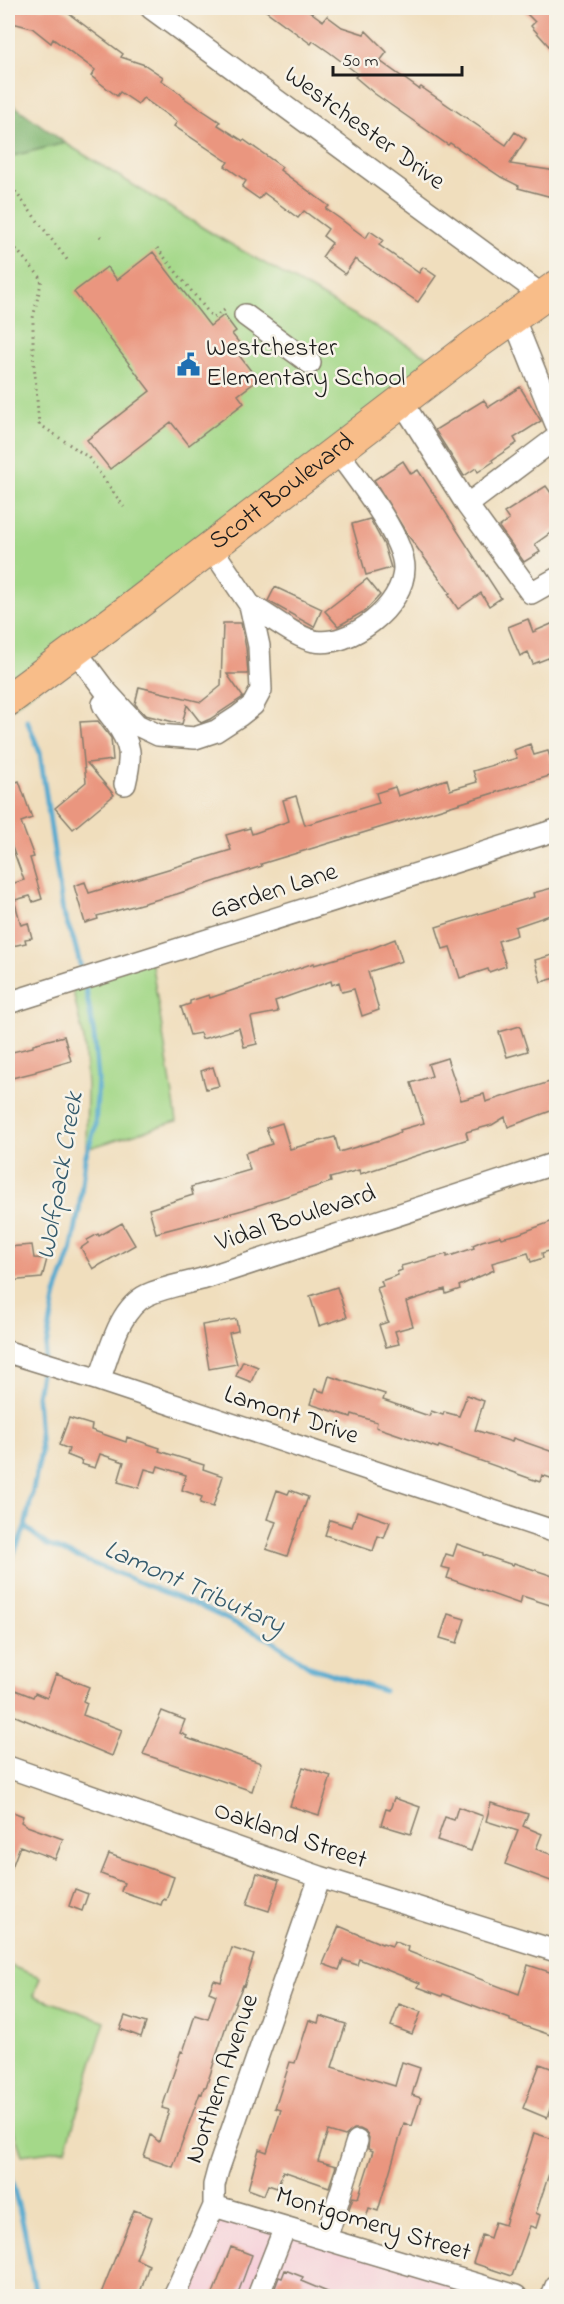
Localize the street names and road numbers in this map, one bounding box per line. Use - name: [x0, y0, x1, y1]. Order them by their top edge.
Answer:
- street label: Westchester Drive: [275, 57, 453, 201]
- street label: Scott Boulevard: [202, 424, 363, 561]
- street label: Garden Lane: [205, 853, 343, 930]
- street label: Vidal Boulevard: [210, 1175, 381, 1263]
- street label: Lamont Drive: [219, 1376, 364, 1456]
- street label: Oakland Street: [208, 1792, 372, 1880]
- street label: Northern Avenue: [176, 1989, 270, 2169]
- street label: Montgomery Street: [271, 2177, 476, 2273]

